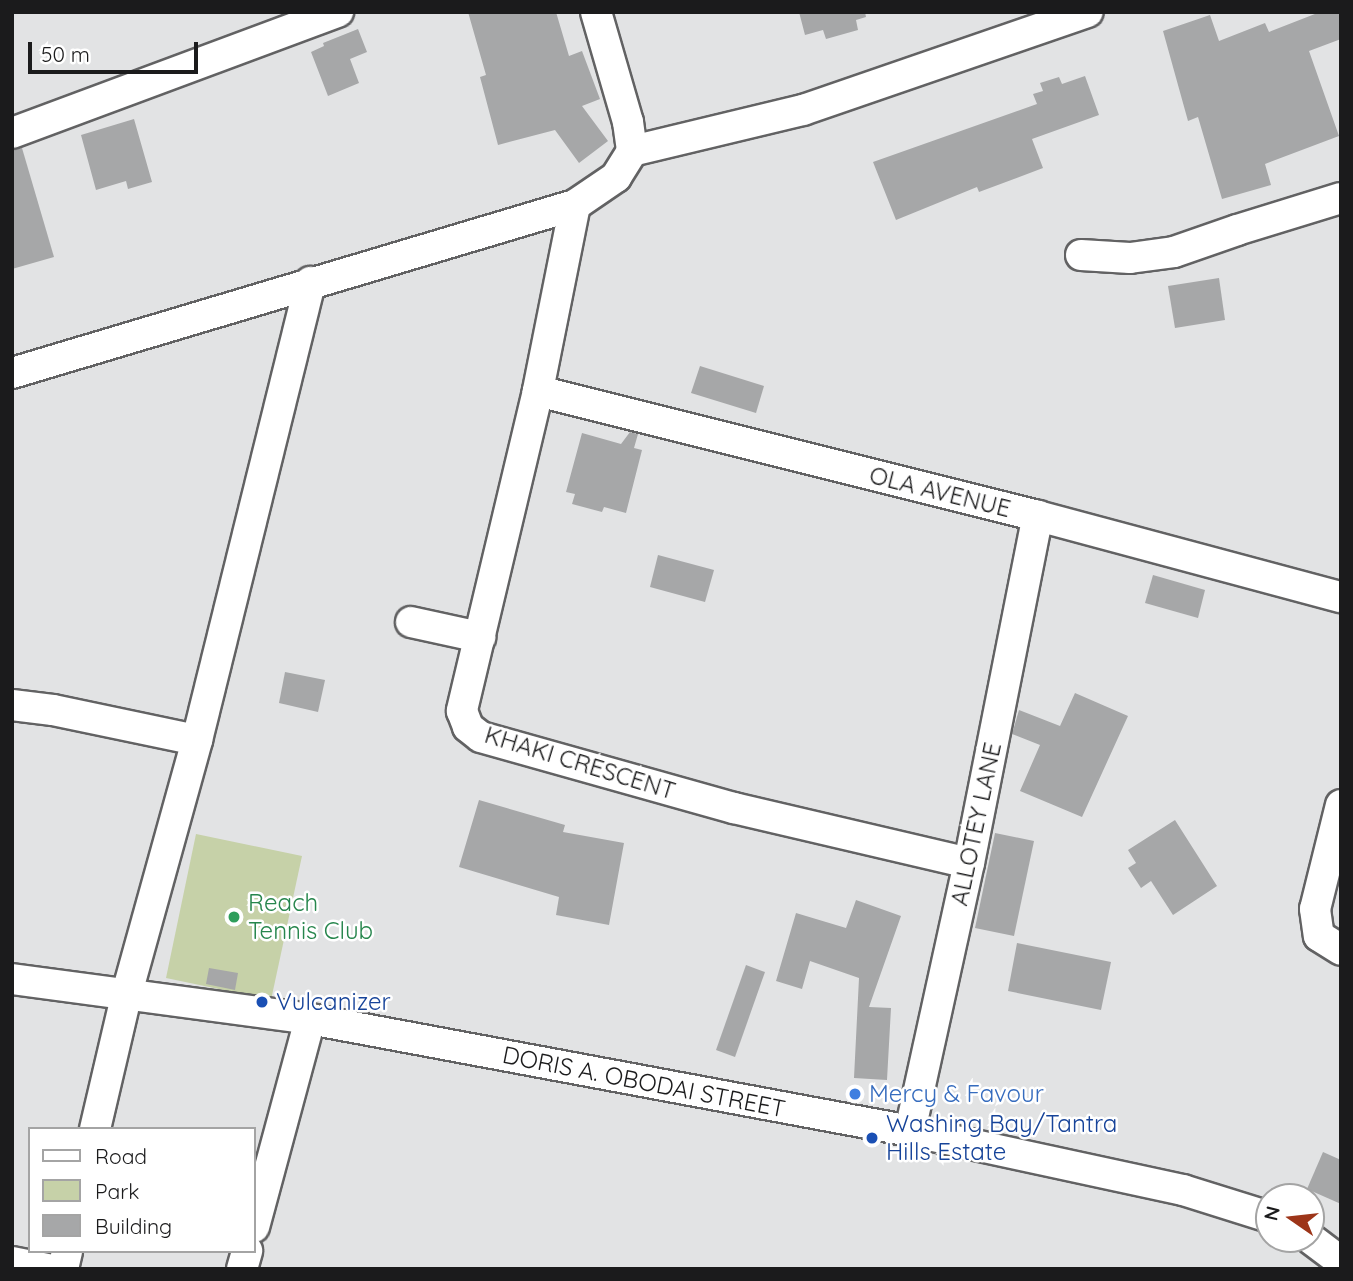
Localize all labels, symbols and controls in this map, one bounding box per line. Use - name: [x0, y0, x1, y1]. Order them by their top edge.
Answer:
- scale bar: [32, 28, 201, 72]
- text: 50 m: [41, 41, 90, 67]
- street label: OLA AVENUE: [866, 461, 1014, 523]
- street label: KHAKI CRESCENT: [481, 720, 679, 806]
- street label: ALLOTEY LANE: [945, 740, 1007, 908]
- place label: Reach Tennis Club: [248, 889, 373, 945]
- marker: Reach Tennis Club: [226, 909, 242, 925]
- place label: Vulcanizer: [276, 988, 391, 1016]
- marker: Vulcanizer: [254, 994, 270, 1010]
- street label: DORIS A. OBODAI STREET: [500, 1040, 788, 1124]
- place label: Mercy & Favour: [869, 1080, 1044, 1108]
- marker: Mercy & Favour: [847, 1086, 863, 1102]
- place label: Washing Bay/Tantra Hills Estate: [886, 1110, 1117, 1166]
- legend: [28, 1127, 256, 1253]
- marker: Washing Bay/Tantra Hills Estate: [864, 1130, 880, 1146]
- text: Road: [95, 1143, 147, 1169]
- text: Park: [95, 1178, 139, 1204]
- north arrow: [1255, 1183, 1325, 1253]
- text: N: [1258, 1204, 1285, 1223]
- text: Building: [95, 1213, 172, 1239]

